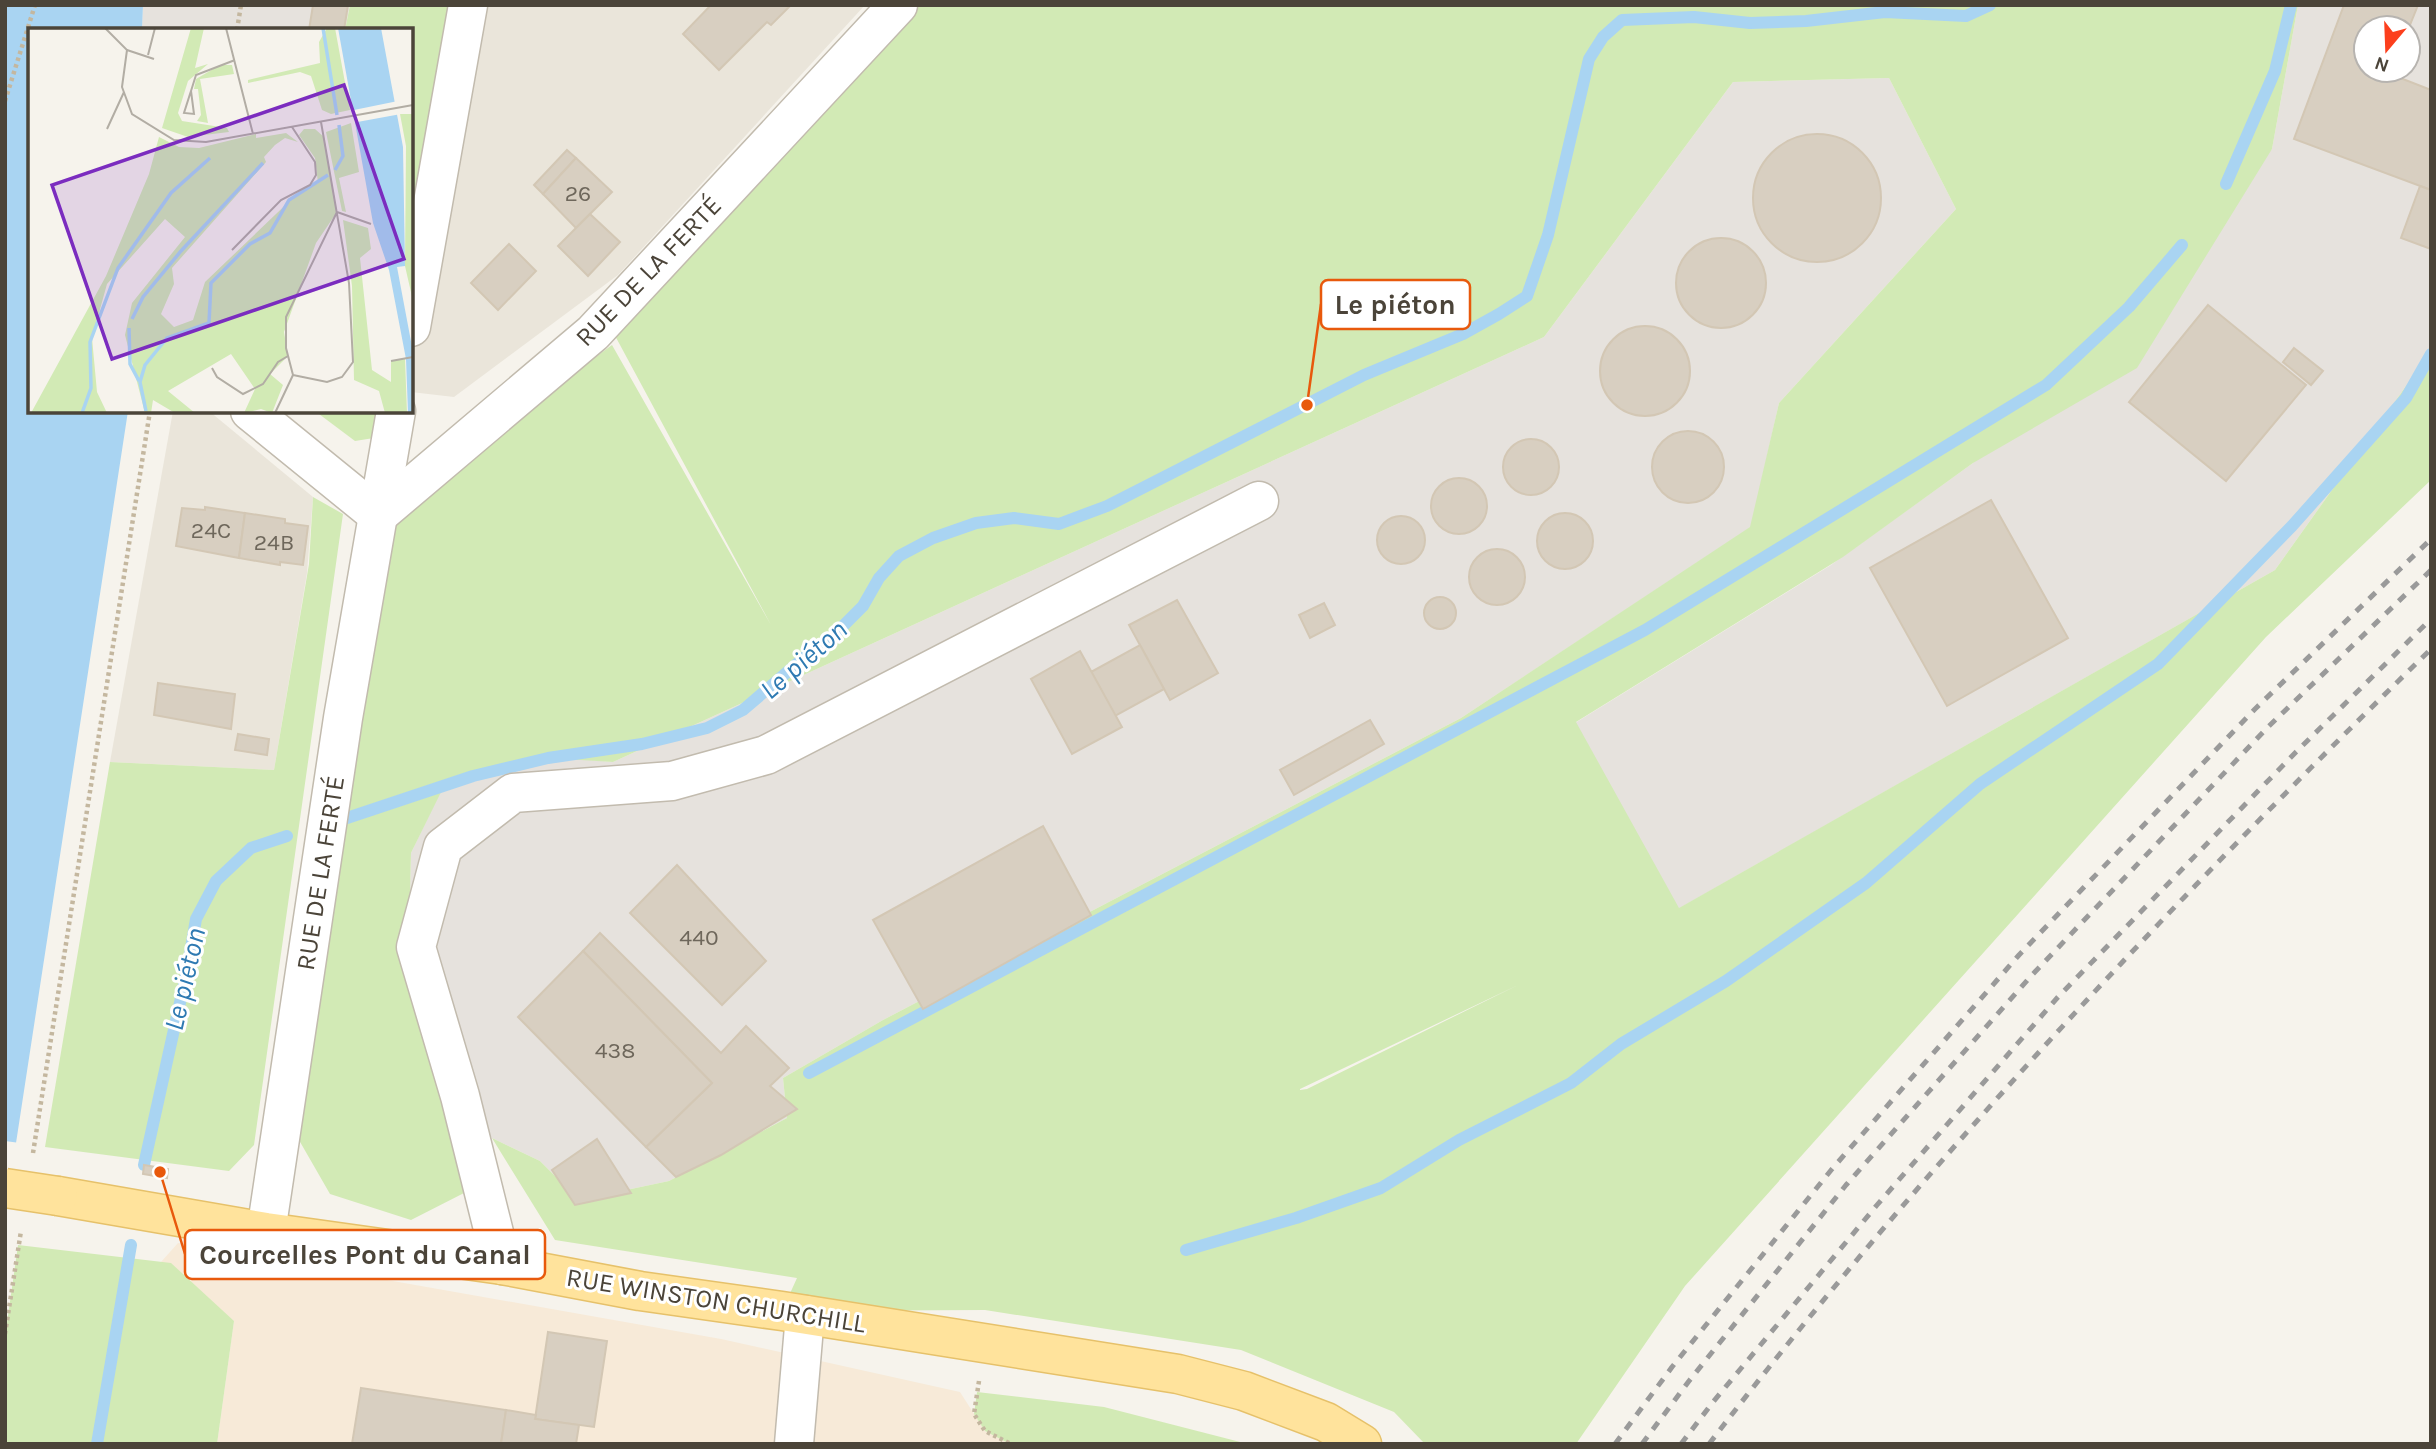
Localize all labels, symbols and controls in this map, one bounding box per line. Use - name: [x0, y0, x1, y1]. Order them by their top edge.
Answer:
- north arrow: [2352, 14, 2422, 84]
- inset map: [28, 28, 413, 413]
- text: N: [2372, 52, 2392, 77]
- house number: 26: [565, 180, 591, 207]
- street label: RUE DE LA FERTÉ: [568, 189, 728, 353]
- callout: Le piéton: [1321, 280, 1470, 329]
- text: Le piéton: [1334, 288, 1456, 321]
- house number: 24C: [191, 517, 231, 544]
- house number: 24B: [254, 529, 294, 556]
- water label: Le piéton: [753, 613, 854, 706]
- street label: RUE DE LA FERTÉ: [289, 773, 351, 973]
- water label: Le piéton: [157, 924, 212, 1034]
- house number: 440: [679, 924, 719, 951]
- house number: 438: [595, 1037, 635, 1064]
- callout: Courcelles Pont du Canal: [185, 1230, 545, 1279]
- text: Courcelles Pont du Canal: [199, 1238, 531, 1271]
- street label: RUE WINSTON CHURCHILL: [564, 1262, 868, 1339]

